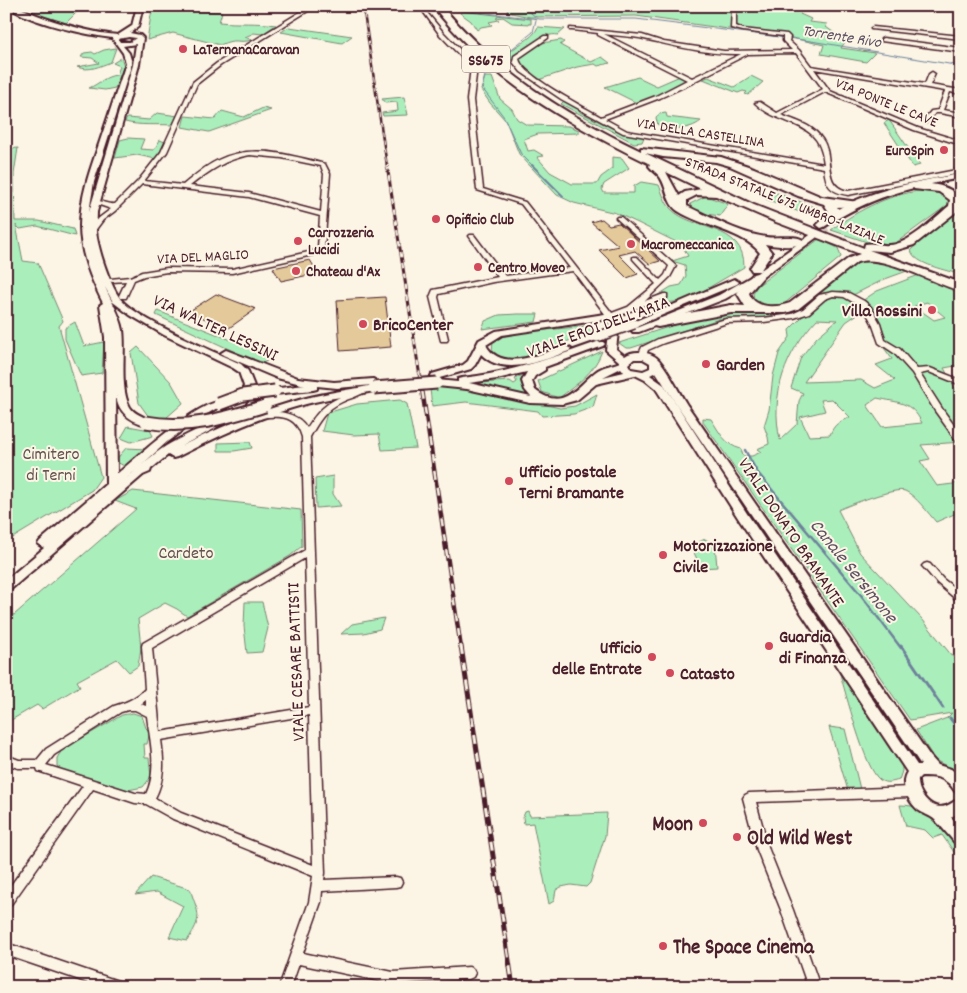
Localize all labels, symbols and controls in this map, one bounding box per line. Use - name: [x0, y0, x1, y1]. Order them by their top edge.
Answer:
- water label: Torrente Rivo: [801, 20, 884, 55]
- place label: LaTernanaCaravan: [193, 40, 300, 62]
- marker: LaTernanaCaravan: [177, 43, 189, 55]
- road number: SS675: [462, 46, 510, 72]
- street label: VIA PONTE LE CAVE: [832, 73, 941, 134]
- street label: VIA DELLA CASTELLINA: [635, 113, 766, 155]
- place label: EuroSpin: [885, 141, 934, 163]
- marker: EuroSpin: [938, 144, 950, 156]
- street label: STRADA STATALE 675 UMBRO-LAZIALE: [681, 152, 887, 252]
- place label: Opificio Club: [446, 210, 515, 232]
- marker: Opificio Club: [430, 213, 442, 225]
- place label: Carrozzeria Lucidi: [308, 223, 375, 262]
- marker: Carrozzeria Lucidi: [292, 235, 304, 247]
- place label: Macromeccanica: [641, 235, 735, 257]
- marker: Macromeccanica: [625, 238, 637, 250]
- street label: VIA DEL MAGLIO: [157, 245, 249, 271]
- place label: Centro Moveo: [488, 258, 565, 280]
- marker: Centro Moveo: [472, 261, 484, 273]
- place label: Chateau d'Ax: [306, 262, 381, 284]
- marker: Chateau d'Ax: [290, 265, 302, 277]
- street label: VIA WALTER LESSINI: [148, 289, 282, 369]
- street label: VIALE EROI DELL'ARIA: [524, 291, 674, 366]
- place label: Villa Rossini: [842, 300, 923, 325]
- marker: Villa Rossini: [926, 304, 938, 316]
- place label: BricoCenter: [373, 314, 453, 339]
- marker: BricoCenter: [357, 318, 369, 330]
- place label: Garden: [716, 354, 765, 379]
- marker: Garden: [700, 358, 712, 370]
- park label: Cimitero di Terni: [22, 443, 80, 489]
- street label: VIALE DONATO BRAMANTE: [730, 454, 849, 613]
- place label: Ufficio postale Terni Bramante: [519, 461, 624, 507]
- marker: Ufficio postale Terni Bramante: [503, 475, 515, 487]
- water label: Canale Sersimone: [802, 514, 904, 631]
- place label: Motorizzazione Civile: [673, 535, 773, 581]
- park label: Cardeto: [158, 542, 214, 567]
- marker: Motorizzazione Civile: [657, 549, 669, 561]
- street label: VIALE CESARE BATTISTI: [282, 582, 313, 742]
- place label: Guardia di Finanza: [779, 626, 847, 672]
- place label: Ufficio delle Entrate: [552, 637, 642, 683]
- marker: Guardia di Finanza: [763, 640, 775, 652]
- marker: Ufficio delle Entrate: [646, 651, 658, 663]
- place label: Catasto: [680, 663, 735, 688]
- marker: Catasto: [664, 667, 676, 679]
- place label: Moon: [652, 811, 693, 841]
- marker: Moon: [697, 817, 709, 829]
- place label: Old Wild West: [747, 825, 852, 855]
- marker: Old Wild West: [731, 831, 743, 843]
- place label: The Space Cinema: [673, 934, 815, 964]
- marker: The Space Cinema: [657, 940, 669, 952]

